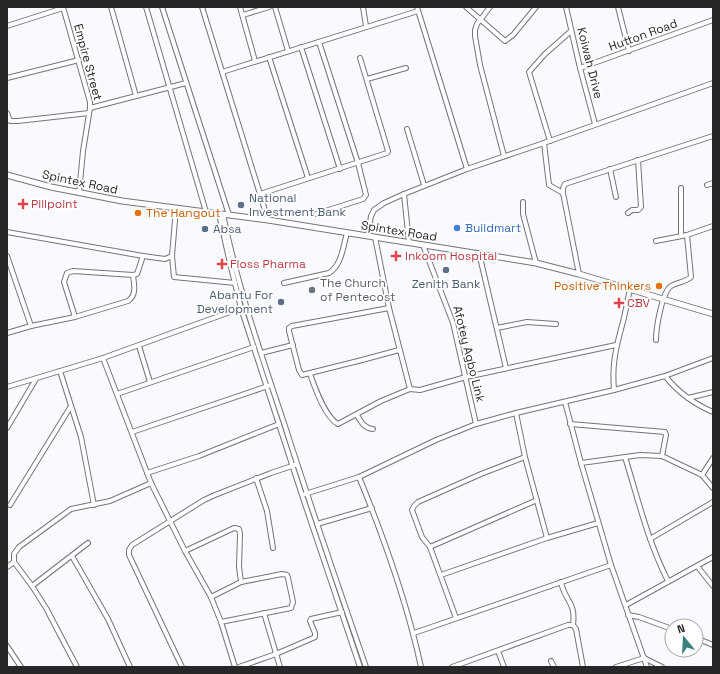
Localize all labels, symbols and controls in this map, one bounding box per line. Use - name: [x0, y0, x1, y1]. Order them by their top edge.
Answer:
- street label: Hutton Road: [606, 15, 680, 55]
- street label: Empire Street: [70, 22, 106, 102]
- street label: Koiwah Drive: [573, 26, 607, 100]
- street label: Spintex Road: [41, 166, 119, 198]
- place label: National Investment Bank: [249, 190, 347, 220]
- place label: Pillpoint: [31, 196, 78, 212]
- marker: Pillpoint: [18, 199, 28, 209]
- marker: National Investment Bank: [236, 200, 246, 210]
- place label: The Hangout: [146, 205, 221, 221]
- marker: The Hangout: [133, 208, 143, 218]
- street label: Spintex Road: [360, 217, 438, 245]
- place label: Buildmart: [465, 220, 521, 236]
- place label: Absa: [213, 221, 242, 237]
- marker: Buildmart: [452, 223, 462, 233]
- marker: Absa: [200, 224, 210, 234]
- place label: Inkoom Hospital: [405, 248, 497, 264]
- marker: Inkoom Hospital: [390, 250, 402, 262]
- place label: Floss Pharma: [230, 256, 306, 272]
- marker: Floss Pharma: [217, 259, 227, 269]
- marker: Zenith Bank: [441, 265, 451, 275]
- place label: The Church of Pentecost: [320, 275, 396, 305]
- place label: Zenith Bank: [412, 276, 481, 292]
- place label: Positive Thinkers: [554, 278, 651, 294]
- marker: Positive Thinkers: [654, 281, 664, 291]
- marker: The Church of Pentecost: [307, 285, 317, 295]
- place label: Abantu For Development: [197, 287, 273, 317]
- place label: CBV: [627, 295, 650, 311]
- marker: Abantu For Development: [276, 297, 286, 307]
- marker: CBV: [614, 298, 624, 308]
- street label: Afotey Agbo Link: [449, 304, 489, 404]
- north arrow: [664, 618, 704, 658]
- text: N: [675, 621, 687, 636]

